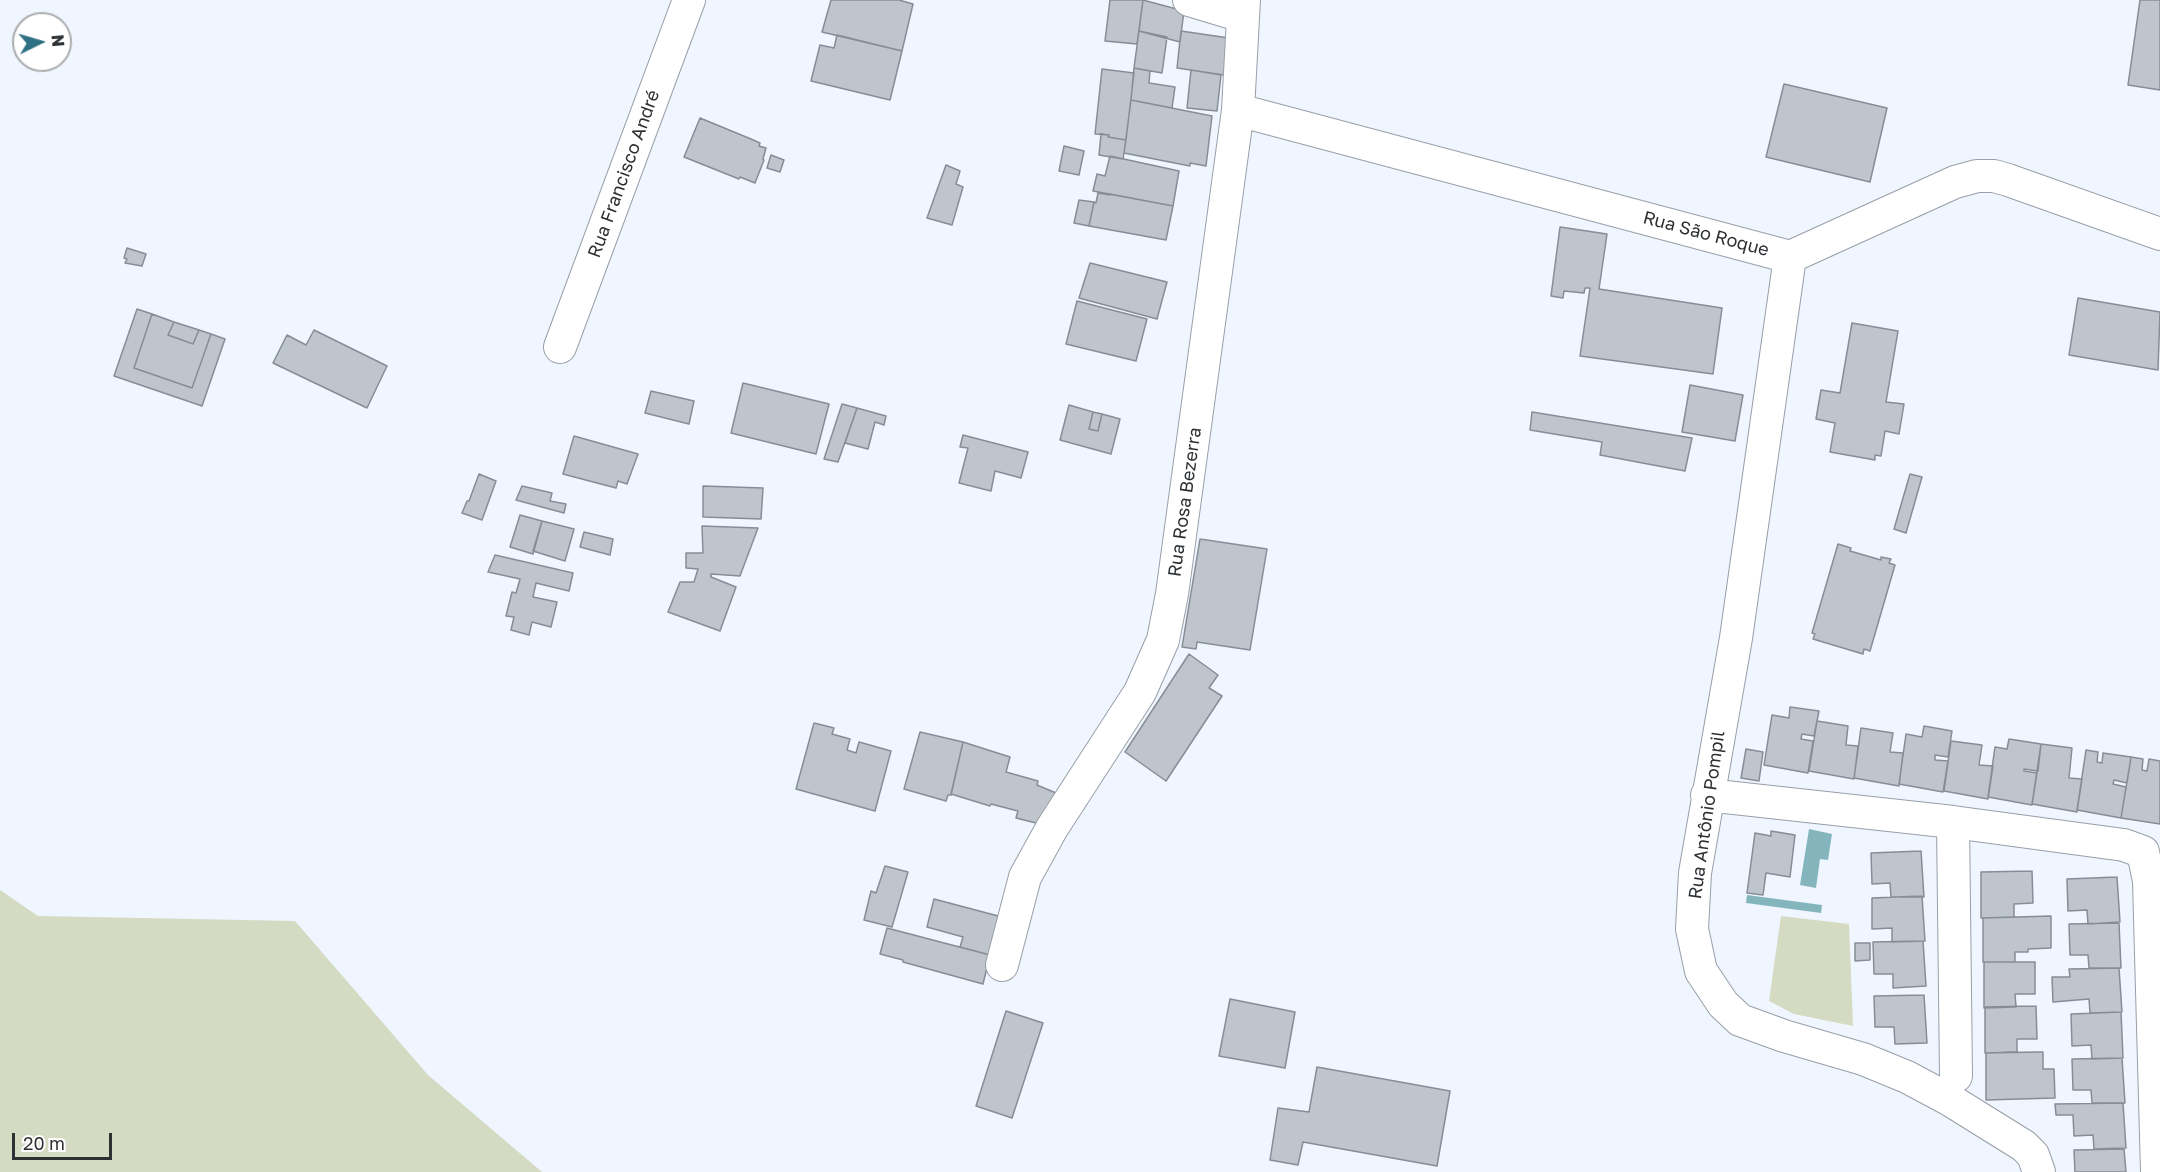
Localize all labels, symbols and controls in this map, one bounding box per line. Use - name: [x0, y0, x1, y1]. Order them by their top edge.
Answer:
- north arrow: [12, 12, 72, 72]
- text: N: [47, 34, 68, 48]
- street label: Rua Francisco André: [584, 87, 664, 261]
- street label: Rua São Roque: [1641, 207, 1771, 261]
- street label: Rua Rosa Bezerra: [1164, 426, 1206, 578]
- street label: Rua Antônio Pompil: [1685, 730, 1729, 900]
- scale bar: [15, 1121, 116, 1159]
- text: 20 m: [23, 1132, 65, 1154]

